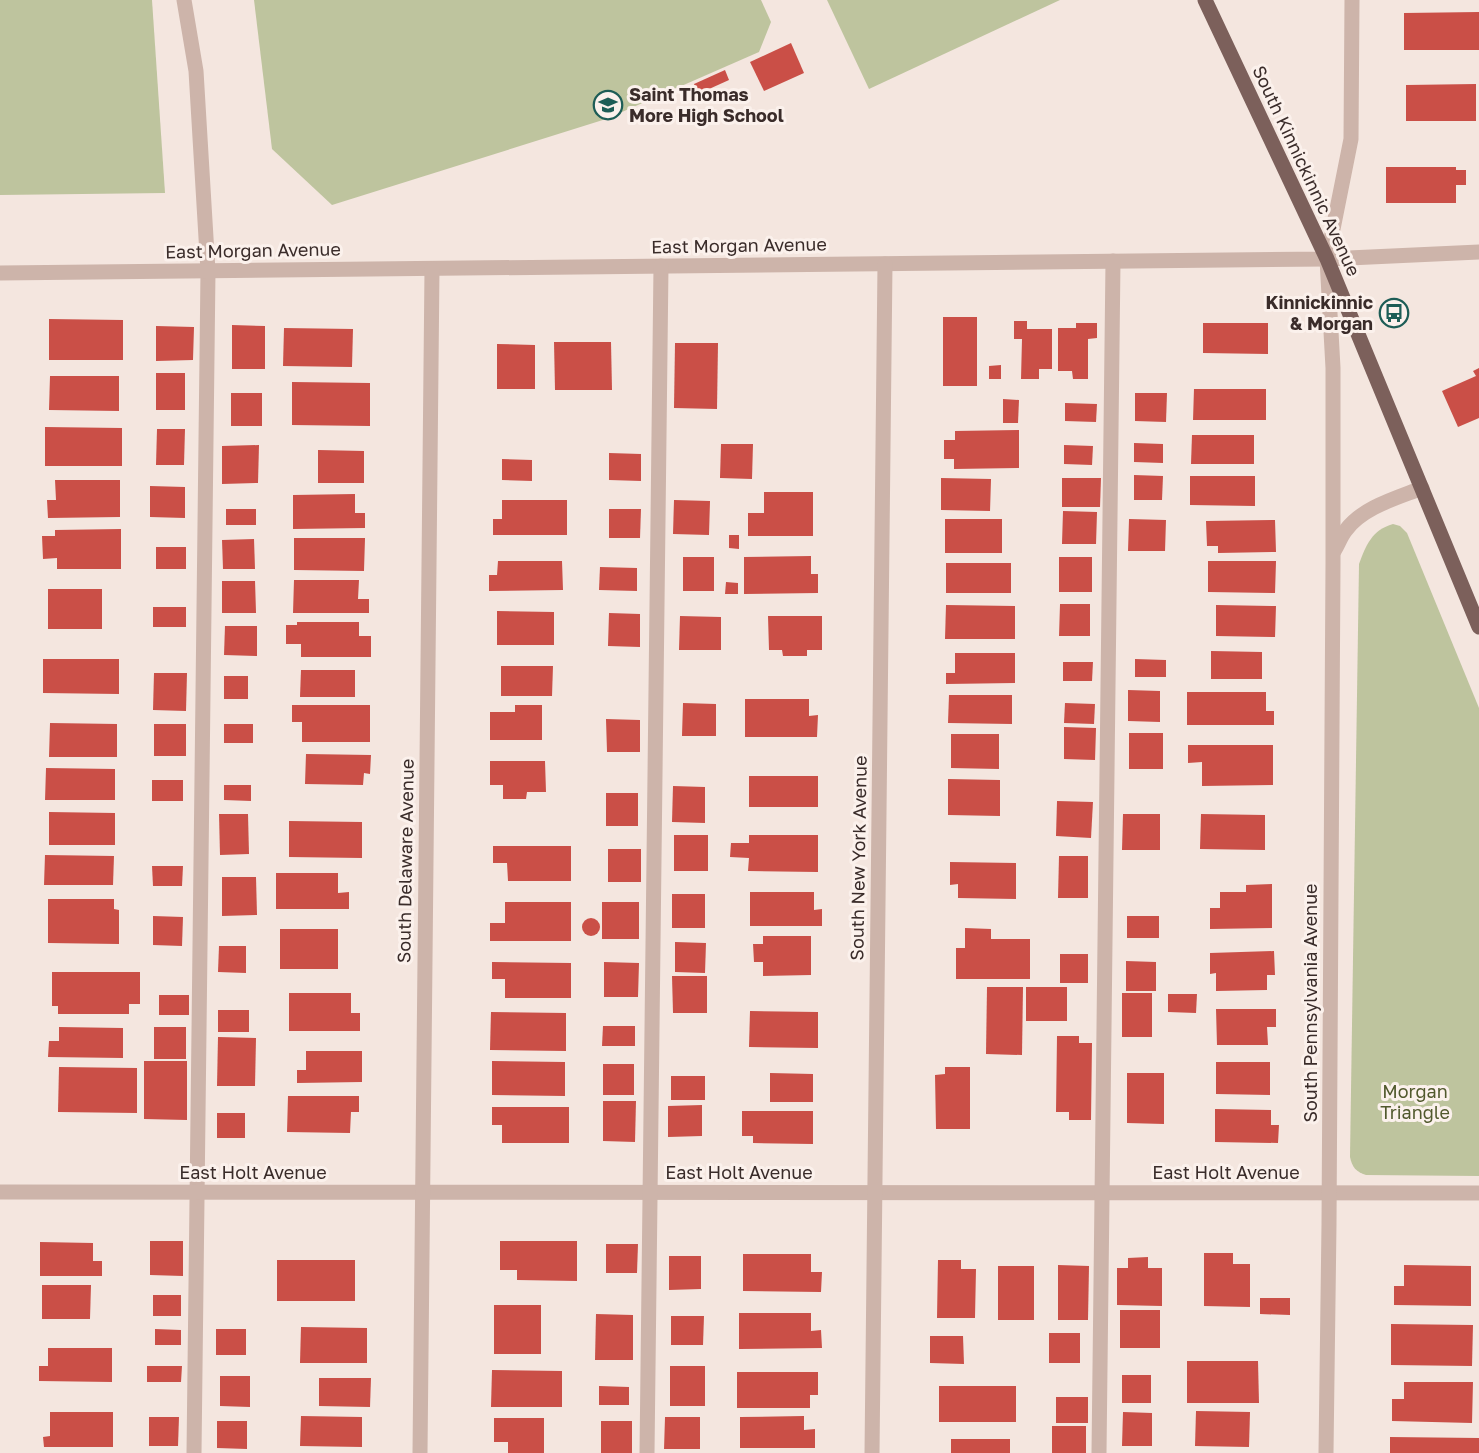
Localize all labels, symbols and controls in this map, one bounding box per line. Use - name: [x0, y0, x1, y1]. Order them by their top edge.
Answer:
- street label: South Kinnickinnic Avenue: [1248, 62, 1365, 279]
- place label: Saint Thomas More High School: [629, 83, 784, 126]
- school or university icon: Saint Thomas More High School: [592, 89, 624, 121]
- street label: East Morgan Avenue: [651, 232, 827, 258]
- street label: East Morgan Avenue: [165, 237, 341, 263]
- place label: Kinnickinnic & Morgan: [1266, 291, 1373, 334]
- bus stop icon: Kinnickinnic & Morgan: [1378, 297, 1410, 329]
- street label: South New York Avenue: [845, 755, 871, 961]
- street label: South Delaware Avenue: [392, 759, 418, 963]
- street label: South Pennsylvania Avenue: [1299, 883, 1321, 1123]
- park label: Morgan Triangle: [1380, 1080, 1450, 1123]
- street label: East Holt Avenue: [179, 1161, 327, 1183]
- street label: East Holt Avenue: [665, 1161, 813, 1183]
- street label: East Holt Avenue: [1152, 1161, 1300, 1183]

